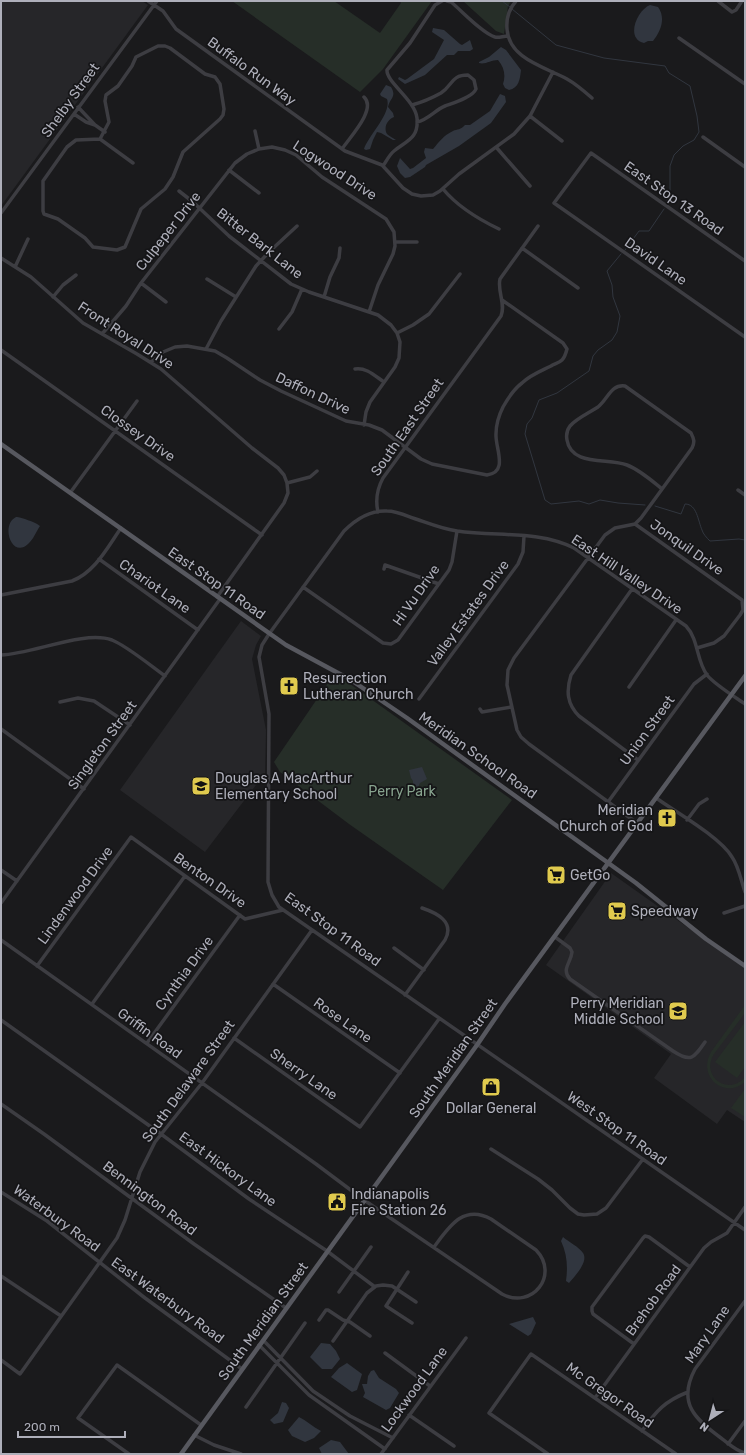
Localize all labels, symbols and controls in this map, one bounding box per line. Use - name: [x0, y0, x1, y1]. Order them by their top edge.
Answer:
- street label: Buffalo Run Way: [204, 34, 300, 109]
- street label: Shelby Street: [38, 59, 103, 141]
- street label: Logwood Drive: [290, 137, 380, 204]
- street label: East Stop 13 Road: [621, 158, 727, 239]
- street label: Culpeper Drive: [132, 188, 205, 274]
- street label: Bitter Bark Lane: [213, 204, 306, 282]
- street label: David Lane: [621, 234, 690, 289]
- street label: Front Royal Drive: [75, 298, 177, 373]
- street label: Daffon Drive: [273, 369, 353, 418]
- street label: South East Street: [367, 375, 448, 479]
- street label: Clossey Drive: [97, 401, 178, 465]
- street label: Jonquil Drive: [647, 516, 727, 579]
- street label: East Hill Valley Drive: [568, 531, 686, 618]
- street label: East Stop 11 Road: [165, 544, 269, 623]
- street label: Chariot Lane: [116, 556, 194, 617]
- street label: Valley Estates Drive: [424, 557, 513, 670]
- street label: Hi Vu Drive: [389, 561, 444, 629]
- place label: Resurrection Lutheran Church: [303, 670, 414, 703]
- church icon: Resurrection Lutheran Church: [278, 675, 300, 697]
- street label: Union Street: [616, 692, 679, 769]
- street label: Singleton Street: [64, 697, 141, 793]
- street label: Meridian School Road: [415, 708, 540, 803]
- place label: Douglas A MacArthur Elementary School: [215, 770, 353, 803]
- school or university icon: Douglas A MacArthur Elementary School: [190, 775, 212, 797]
- park label: Perry Park: [368, 783, 436, 800]
- place label: Meridian Church of God: [559, 802, 653, 835]
- church icon: Meridian Church of God: [656, 807, 678, 829]
- street label: Lindenwood Drive: [34, 843, 117, 948]
- street label: Benton Drive: [170, 849, 249, 912]
- supermarket icon: GetGo: [545, 864, 567, 886]
- place label: GetGo: [570, 867, 610, 884]
- street label: East Stop 11 Road: [281, 889, 384, 970]
- supermarket icon: Speedway: [606, 900, 628, 922]
- place label: Speedway: [631, 903, 699, 920]
- street label: Cynthia Drive: [152, 933, 217, 1014]
- street label: Rose Lane: [310, 994, 375, 1047]
- street label: South Meridian Street: [406, 995, 501, 1121]
- place label: Perry Meridian Middle School: [570, 995, 664, 1028]
- school or university icon: Perry Meridian Middle School: [667, 1000, 689, 1022]
- street label: Griffin Road: [114, 1004, 185, 1062]
- street label: South Delaware Street: [138, 1016, 239, 1146]
- street label: Sherry Lane: [267, 1045, 341, 1104]
- shop icon: Dollar General: [480, 1076, 502, 1098]
- street label: West Stop 11 Road: [564, 1088, 670, 1169]
- place label: Dollar General: [446, 1100, 536, 1117]
- street label: East Hickory Lane: [176, 1128, 280, 1211]
- street label: Bennington Road: [99, 1158, 200, 1239]
- street label: Waterbury Road: [10, 1181, 103, 1256]
- place label: Indianapolis Fire Station 26: [351, 1186, 446, 1219]
- public building icon: Indianapolis Fire Station 26: [326, 1191, 348, 1213]
- street label: East Waterbury Road: [108, 1254, 227, 1347]
- street label: South Meridian Street: [215, 1258, 312, 1384]
- street label: Brehob Road: [622, 1261, 685, 1339]
- street label: Mary Lane: [681, 1302, 734, 1367]
- street label: Lockwood Lane: [378, 1343, 451, 1435]
- street label: Mc Gregor Road: [563, 1359, 657, 1432]
- north arrow: [690, 1399, 730, 1439]
- scale bar: [18, 1413, 125, 1439]
- text: N: [697, 1419, 711, 1434]
- text: 200 m: [24, 1420, 60, 1434]

